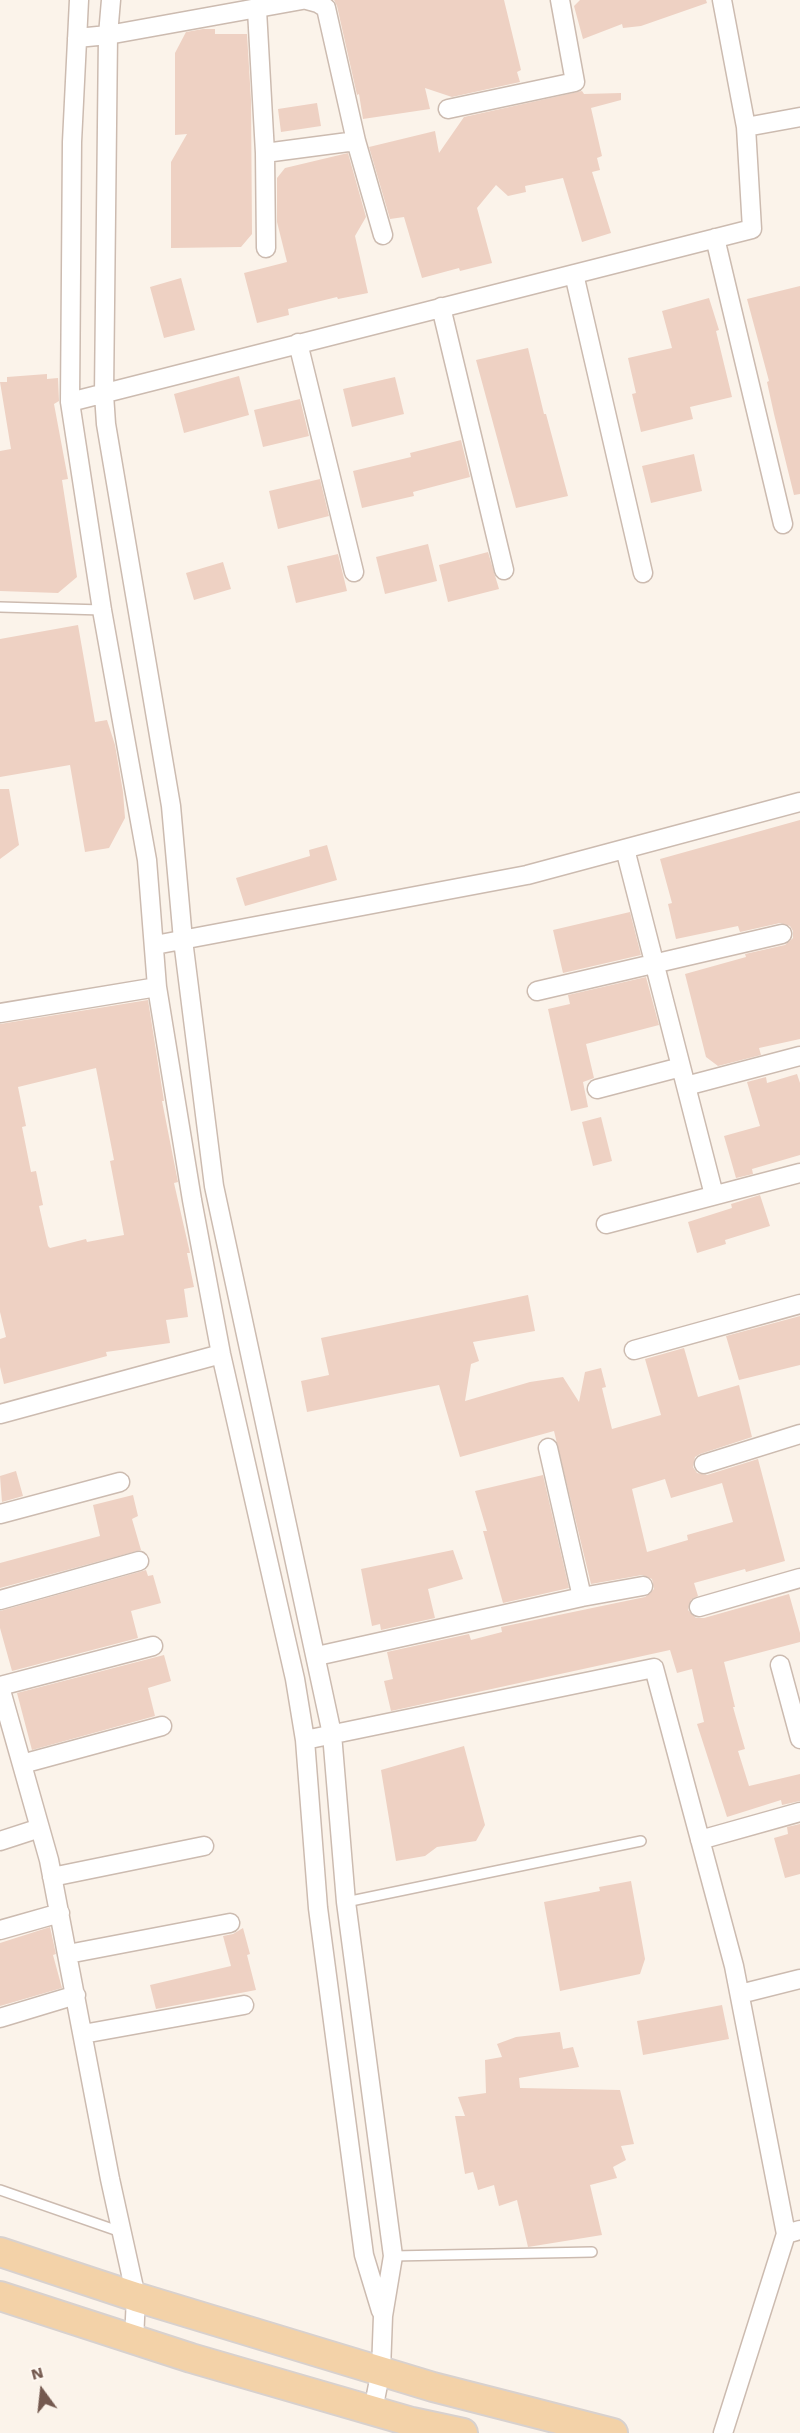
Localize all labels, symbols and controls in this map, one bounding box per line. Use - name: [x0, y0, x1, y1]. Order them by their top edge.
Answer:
- north arrow: [12, 2361, 72, 2421]
- text: N: [29, 2362, 45, 2384]

